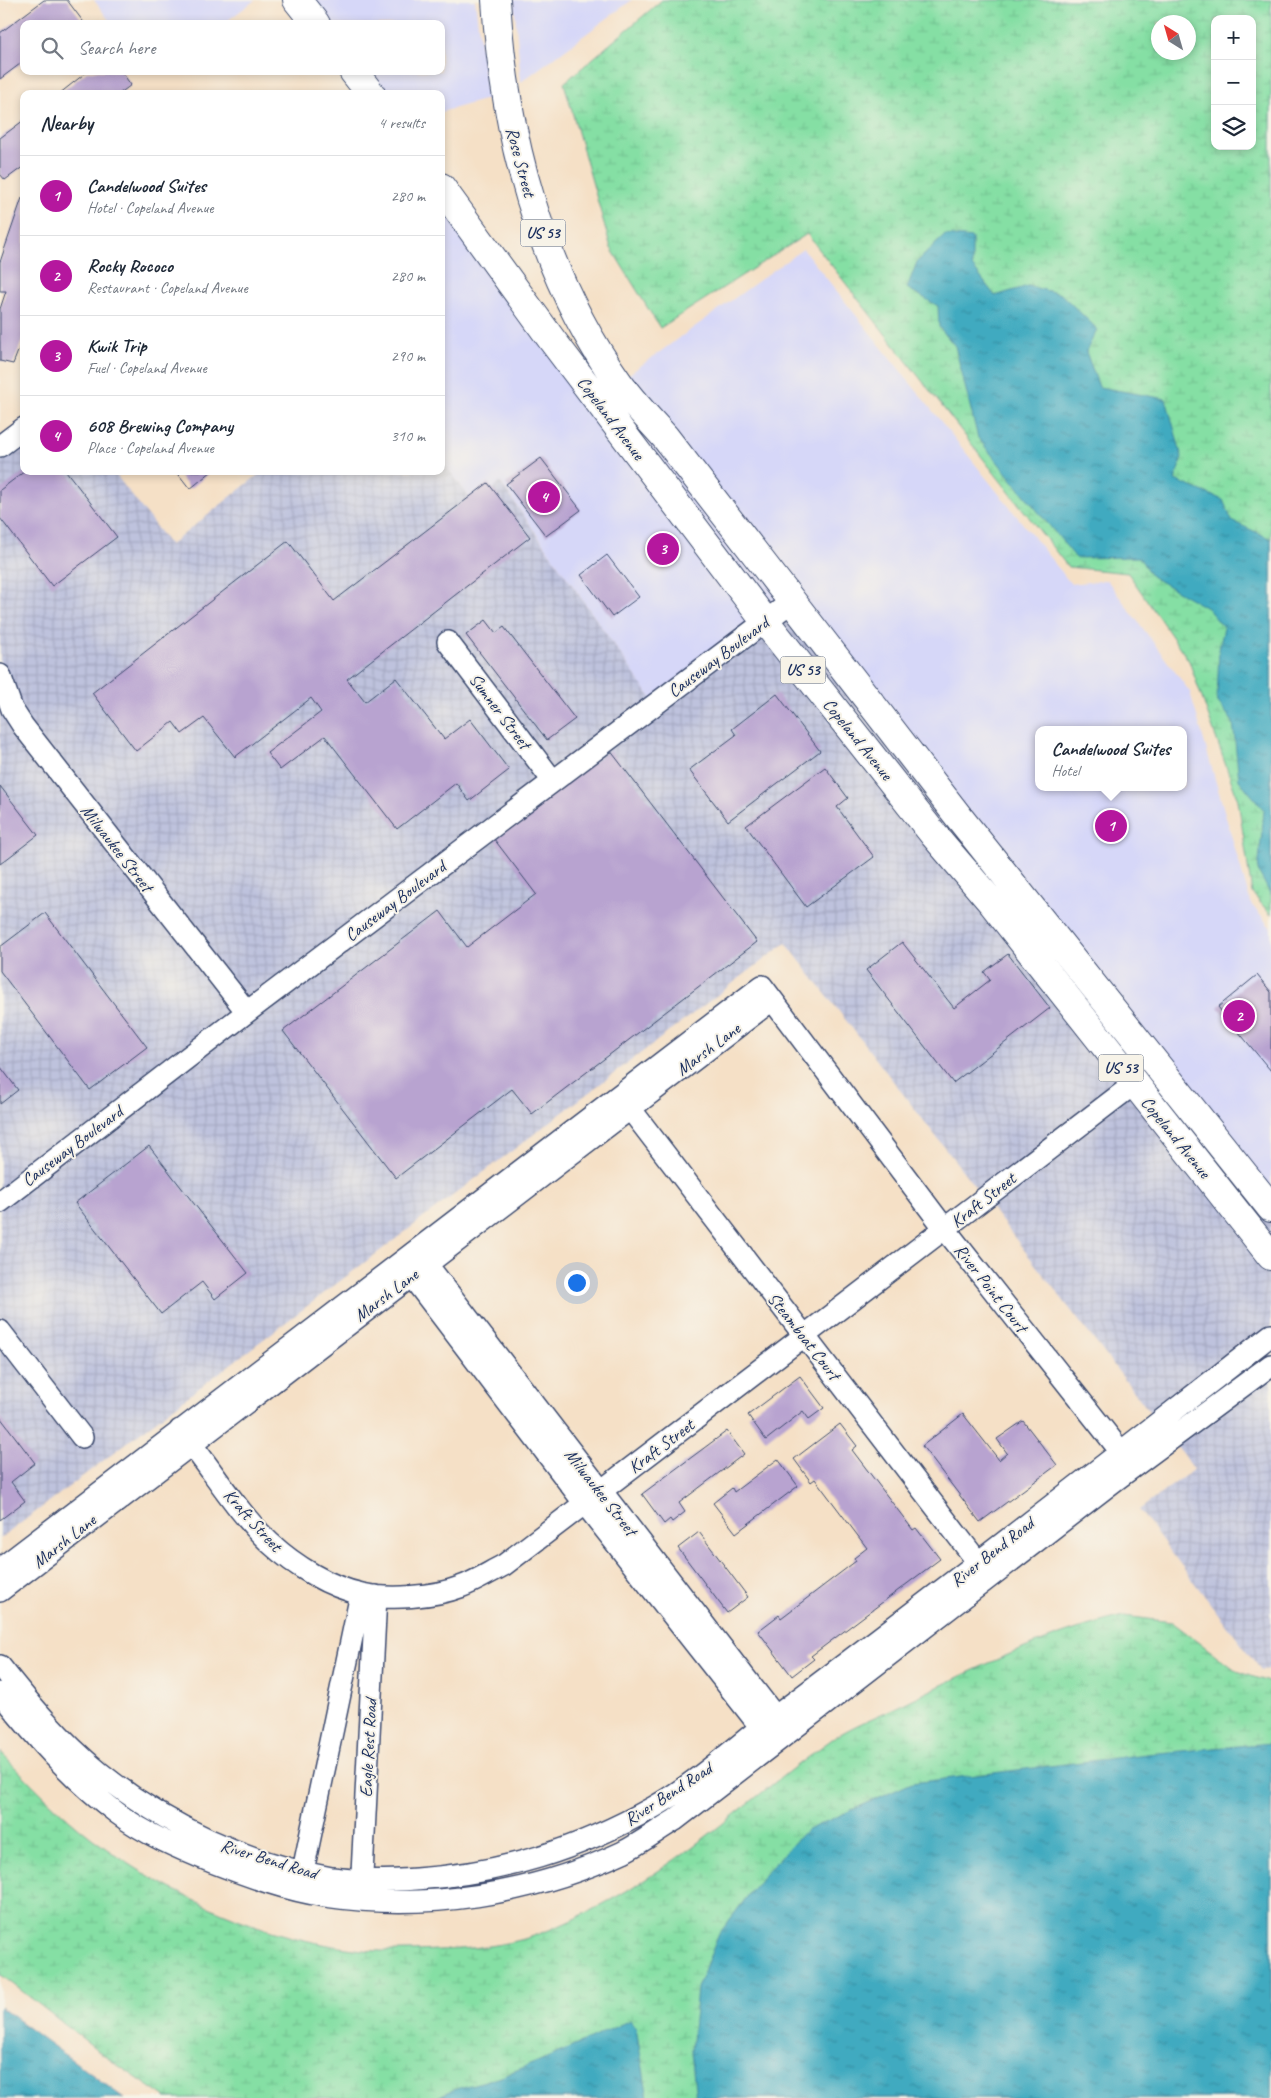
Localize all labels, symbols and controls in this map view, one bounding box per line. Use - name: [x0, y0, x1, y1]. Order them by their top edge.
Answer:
- north arrow: [1151, 15, 1196, 60]
- map controls: [1211, 15, 1256, 150]
- button: +: [1211, 15, 1256, 60]
- search box: [20, 20, 445, 75]
- icon: search: [38, 34, 66, 62]
- text: Search here: [78, 36, 155, 60]
- button: −: [1211, 60, 1256, 105]
- button: layers: [1211, 105, 1256, 150]
- text: Nearby: [40, 110, 93, 136]
- text: 4 results: [378, 113, 425, 133]
- street label: Rose Street: [501, 125, 541, 201]
- text: Candelwood Suites: [87, 174, 206, 198]
- text: 1: [52, 186, 60, 206]
- text: 280 m: [391, 186, 425, 206]
- text: Hotel · Copeland Avenue: [87, 198, 214, 218]
- road number: US 53: [520, 220, 566, 247]
- text: Rocky Rococo: [87, 254, 173, 278]
- text: 2: [52, 266, 60, 286]
- text: 280 m: [391, 266, 425, 286]
- text: Restaurant · Copeland Avenue: [87, 278, 248, 298]
- text: Kwik Trip: [87, 334, 146, 358]
- text: 3: [52, 346, 60, 366]
- text: 290 m: [391, 346, 425, 366]
- text: Fuel · Copeland Avenue: [87, 358, 207, 378]
- street label: Copeland Avenue: [572, 372, 650, 465]
- text: 608 Brewing Company: [87, 414, 233, 438]
- text: 4: [52, 426, 60, 446]
- text: 310 m: [391, 426, 425, 446]
- text: Place · Copeland Avenue: [87, 438, 214, 458]
- pin: 4: [528, 478, 560, 516]
- pin: 3: [647, 530, 679, 568]
- street label: Causeway Boulevard: [663, 610, 775, 702]
- road number: US 53: [780, 656, 826, 684]
- street label: Sumner Street: [464, 669, 537, 756]
- street label: Copeland Avenue: [818, 694, 898, 785]
- popup: [1035, 726, 1187, 791]
- text: Candelwood Suites: [1052, 737, 1170, 761]
- text: Hotel: [1052, 761, 1079, 781]
- street label: Milwaukee Street: [76, 800, 160, 898]
- pin: 1: [1095, 807, 1127, 845]
- street label: Causeway Boulevard: [340, 854, 452, 946]
- pin: 2: [1223, 997, 1255, 1035]
- street label: Marsh Lane: [672, 1017, 745, 1080]
- road number: US 53: [1098, 1054, 1144, 1082]
- street label: Copeland Avenue: [1136, 1092, 1216, 1183]
- street label: Causeway Boulevard: [17, 1099, 129, 1191]
- street label: Kraft Street: [946, 1166, 1022, 1232]
- street label: River Point Court: [950, 1239, 1034, 1339]
- street label: Marsh Lane: [350, 1263, 423, 1326]
- your location: [564, 1270, 590, 1296]
- street label: Steamboat Court: [763, 1288, 847, 1387]
- street label: Kraft Street: [624, 1413, 700, 1478]
- street label: Milwaukee Street: [560, 1444, 644, 1542]
- street label: Kraft Street: [219, 1484, 288, 1557]
- street label: Marsh Lane: [28, 1509, 101, 1573]
- street label: River Bend Road: [946, 1511, 1040, 1591]
- street label: Eagle Rest Road: [354, 1695, 382, 1798]
- street label: River Bend Road: [620, 1756, 718, 1830]
- street label: River Bend Road: [218, 1834, 323, 1885]

